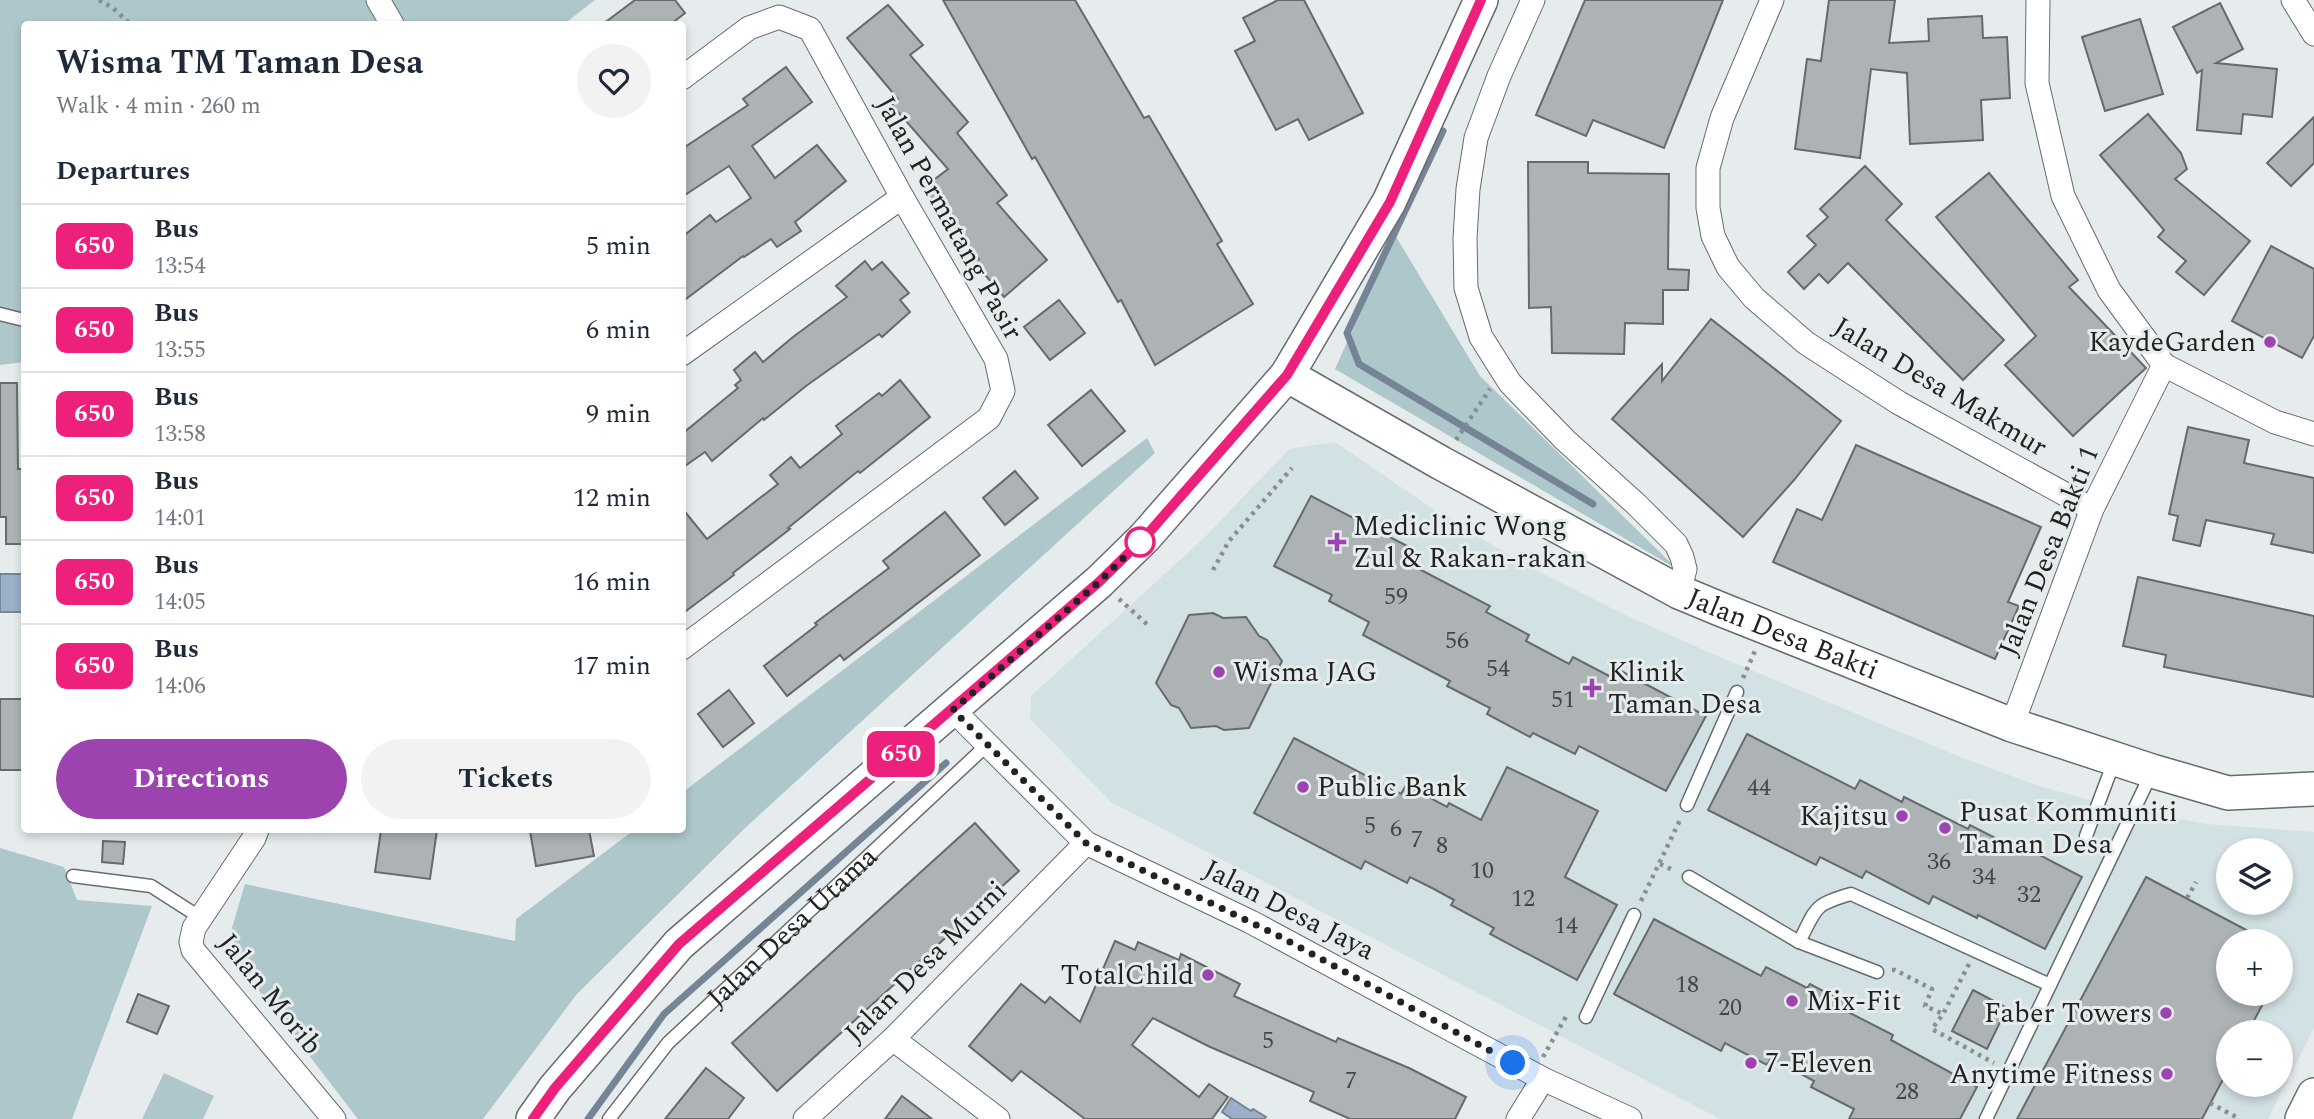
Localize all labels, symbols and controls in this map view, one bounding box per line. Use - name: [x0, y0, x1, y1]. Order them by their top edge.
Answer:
- text: Wisma TM Taman Desa: [56, 38, 424, 88]
- button: heart: [577, 44, 651, 118]
- street label: Jalan Permatang Pasir: [864, 88, 1034, 348]
- text: Walk · 4 min · 260 m: [56, 89, 261, 124]
- text: Departures: [56, 151, 190, 191]
- text: Bus: [154, 209, 199, 249]
- text: 5 min: [586, 226, 651, 266]
- text: 650: [74, 228, 115, 264]
- text: 13:54: [154, 249, 206, 284]
- text: Bus: [154, 293, 199, 333]
- street label: Jalan Desa Makmur: [1824, 306, 2056, 468]
- text: 6 min: [586, 310, 651, 350]
- text: 650: [74, 312, 115, 348]
- place label: KaydeGarden: [2088, 321, 2256, 364]
- text: 13:55: [154, 333, 206, 368]
- marker: KaydeGarden: [2262, 334, 2278, 350]
- text: Bus: [154, 377, 199, 417]
- text: 9 min: [586, 394, 651, 434]
- text: 650: [74, 396, 115, 432]
- text: 13:58: [154, 417, 206, 452]
- street label: Jalan Desa Bakti 1: [1987, 439, 2111, 663]
- text: Bus: [154, 461, 199, 501]
- text: 12 min: [573, 478, 651, 518]
- text: 650: [74, 480, 115, 516]
- text: 14:01: [154, 501, 206, 536]
- place label: Mediclinic Wong Zul & Rakan-rakan: [1353, 505, 1587, 580]
- unlabelled marker: [1125, 527, 1155, 557]
- marker: Mediclinic Wong Zul & Rakan-rakan: [1327, 532, 1347, 552]
- text: Bus: [154, 545, 199, 585]
- text: 16 min: [573, 562, 651, 602]
- text: 650: [74, 564, 115, 600]
- street label: Jalan Desa Bakti: [1680, 576, 1885, 691]
- house number: 59: [1384, 579, 1408, 615]
- text: 14:05: [154, 585, 206, 620]
- house number: 56: [1445, 623, 1469, 659]
- text: Bus: [154, 629, 199, 669]
- text: 17 min: [573, 646, 651, 686]
- text: 650: [74, 648, 115, 684]
- place label: Wisma JAG: [1233, 651, 1377, 694]
- house number: 54: [1486, 651, 1510, 687]
- place label: Klinik Taman Desa: [1608, 651, 1762, 726]
- marker: Wisma JAG: [1211, 664, 1227, 680]
- text: 14:06: [154, 669, 206, 704]
- marker: Klinik Taman Desa: [1582, 678, 1602, 698]
- house number: 51: [1551, 682, 1575, 718]
- line badge: 650: [861, 731, 941, 777]
- text: 650: [881, 736, 921, 772]
- button: Directions: [56, 739, 347, 819]
- button: Tickets: [361, 739, 651, 819]
- place label: Public Bank: [1317, 766, 1468, 809]
- house number: 44: [1747, 770, 1771, 806]
- marker: Public Bank: [1295, 779, 1311, 795]
- place label: Pusat Kommuniti Taman Desa: [1959, 791, 2177, 866]
- place label: Kajitsu: [1799, 795, 1888, 838]
- house number: 5: [1364, 808, 1376, 844]
- marker: Kajitsu: [1894, 808, 1910, 824]
- house number: 6: [1390, 811, 1402, 847]
- marker: Pusat Kommuniti Taman Desa: [1937, 820, 1953, 836]
- house number: 7: [1411, 822, 1423, 858]
- house number: 8: [1436, 828, 1448, 864]
- street label: Jalan Desa Utama: [697, 836, 888, 1018]
- map controls: [2216, 838, 2293, 1097]
- button: layers: [2216, 838, 2293, 915]
- house number: 36: [1927, 844, 1951, 880]
- street label: Jalan Desa Jaya: [1196, 848, 1383, 972]
- house number: 10: [1470, 853, 1494, 889]
- house number: 34: [1972, 859, 1996, 895]
- street label: Jalan Desa Murni: [835, 871, 1017, 1053]
- house number: 32: [2017, 877, 2041, 913]
- house number: 12: [1511, 881, 1535, 917]
- house number: 14: [1554, 908, 1578, 944]
- street label: Jalan Morib: [207, 924, 333, 1064]
- button: +: [2216, 929, 2293, 1006]
- place label: TotalChild: [1061, 954, 1194, 997]
- marker: TotalChild: [1200, 967, 1216, 983]
- house number: 18: [1675, 967, 1699, 1003]
- place label: Mix-Fit: [1806, 980, 1901, 1023]
- house number: 20: [1718, 990, 1742, 1026]
- place label: Faber Towers: [1984, 992, 2152, 1035]
- marker: Mix-Fit: [1784, 993, 1800, 1009]
- marker: Faber Towers: [2158, 1005, 2174, 1021]
- button: −: [2216, 1020, 2293, 1097]
- house number: 5: [1262, 1023, 1274, 1059]
- place label: 7-Eleven: [1765, 1042, 1873, 1085]
- your location: [1495, 1045, 1530, 1080]
- place label: Anytime Fitness: [1950, 1053, 2153, 1096]
- marker: 7-Eleven: [1743, 1055, 1759, 1071]
- house number: 7: [1345, 1063, 1357, 1099]
- marker: Anytime Fitness: [2159, 1066, 2175, 1082]
- house number: 28: [1895, 1074, 1919, 1110]

